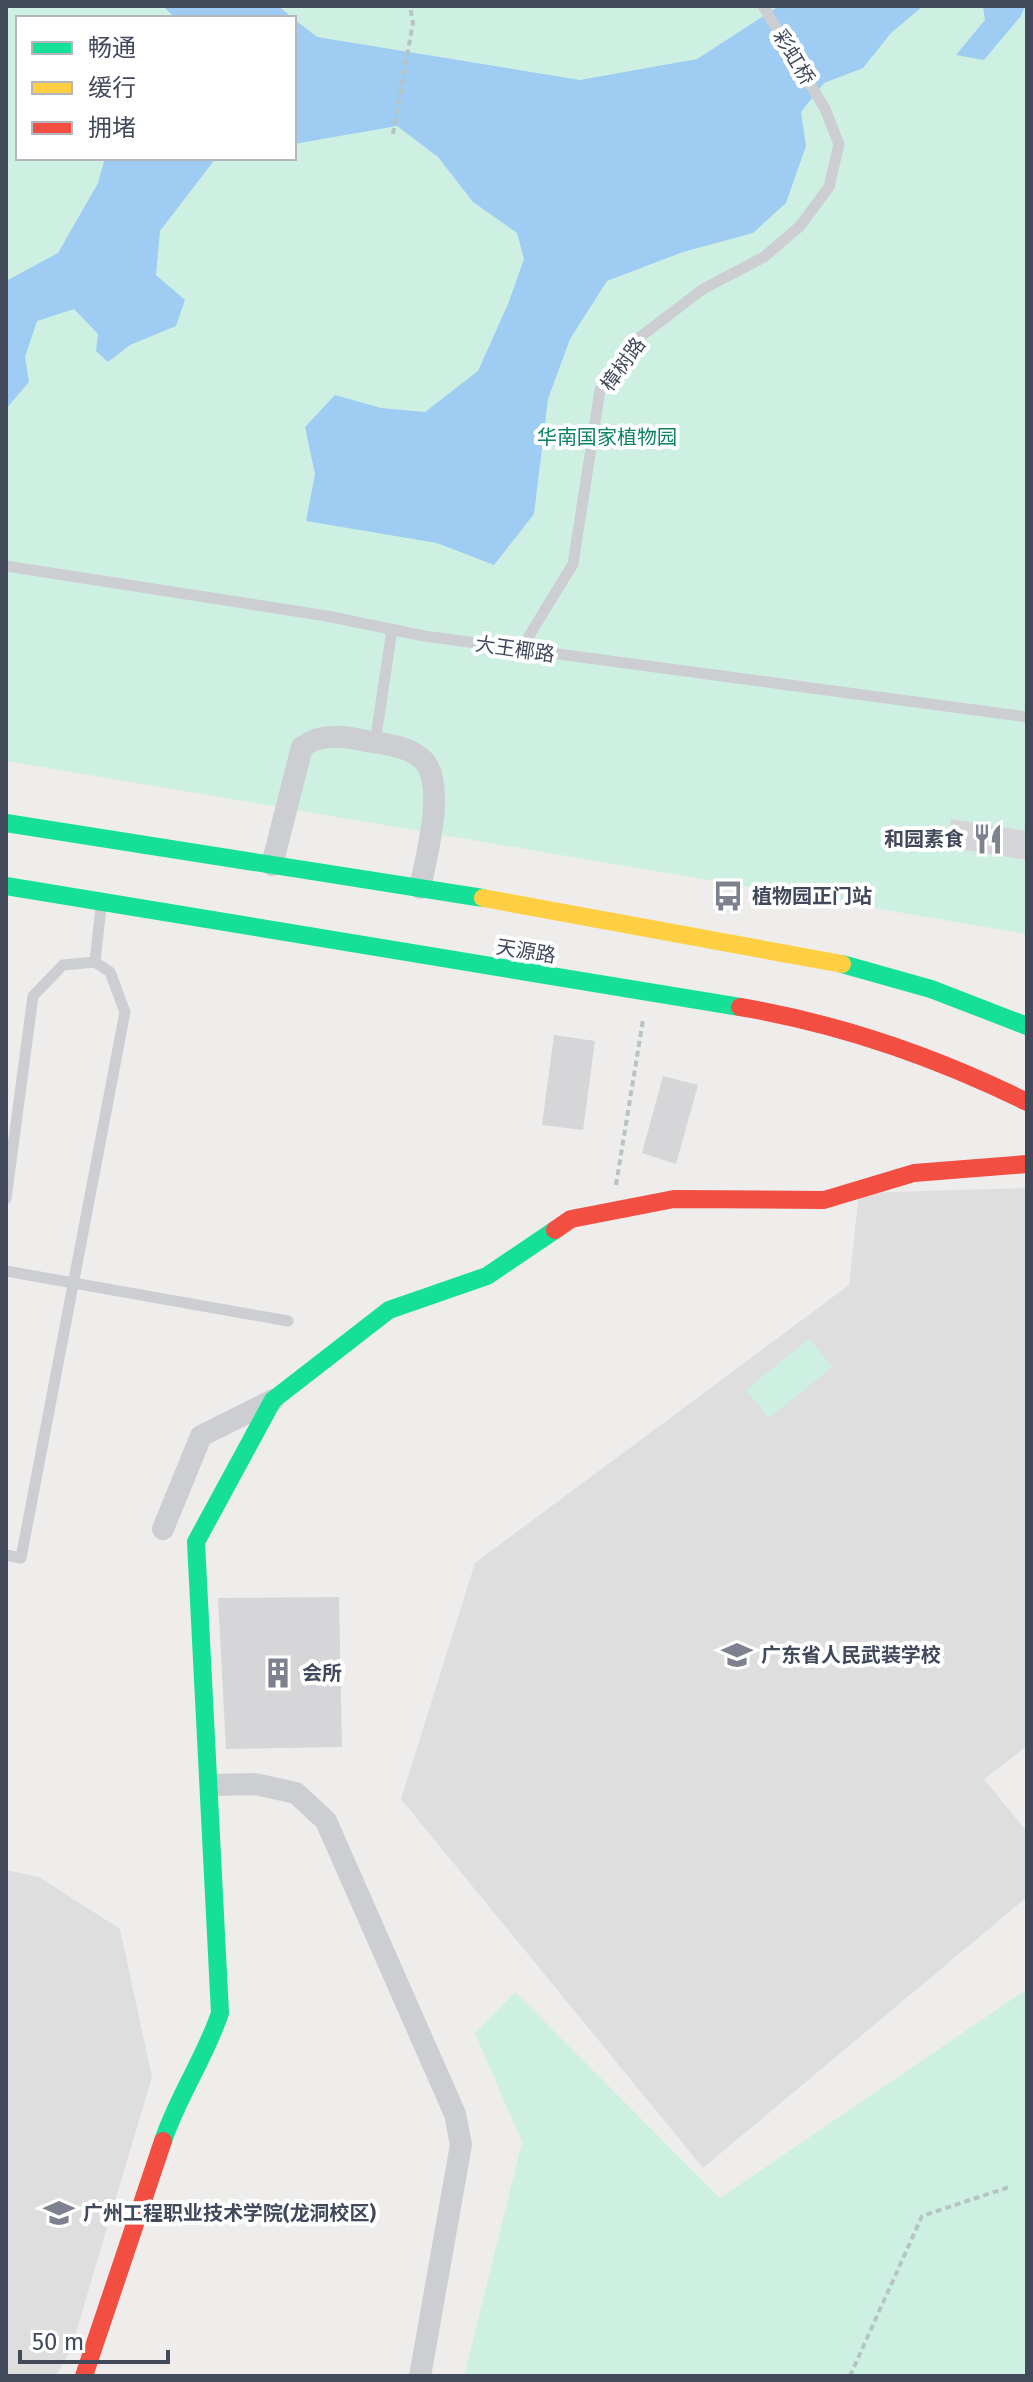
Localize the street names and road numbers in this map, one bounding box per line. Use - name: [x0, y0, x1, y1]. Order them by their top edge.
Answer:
- street label: 彩虹桥: [768, 25, 820, 89]
- street label: 樟树路: [596, 333, 650, 395]
- street label: 大王椰路: [474, 632, 556, 666]
- street label: 天源路: [494, 934, 558, 968]

